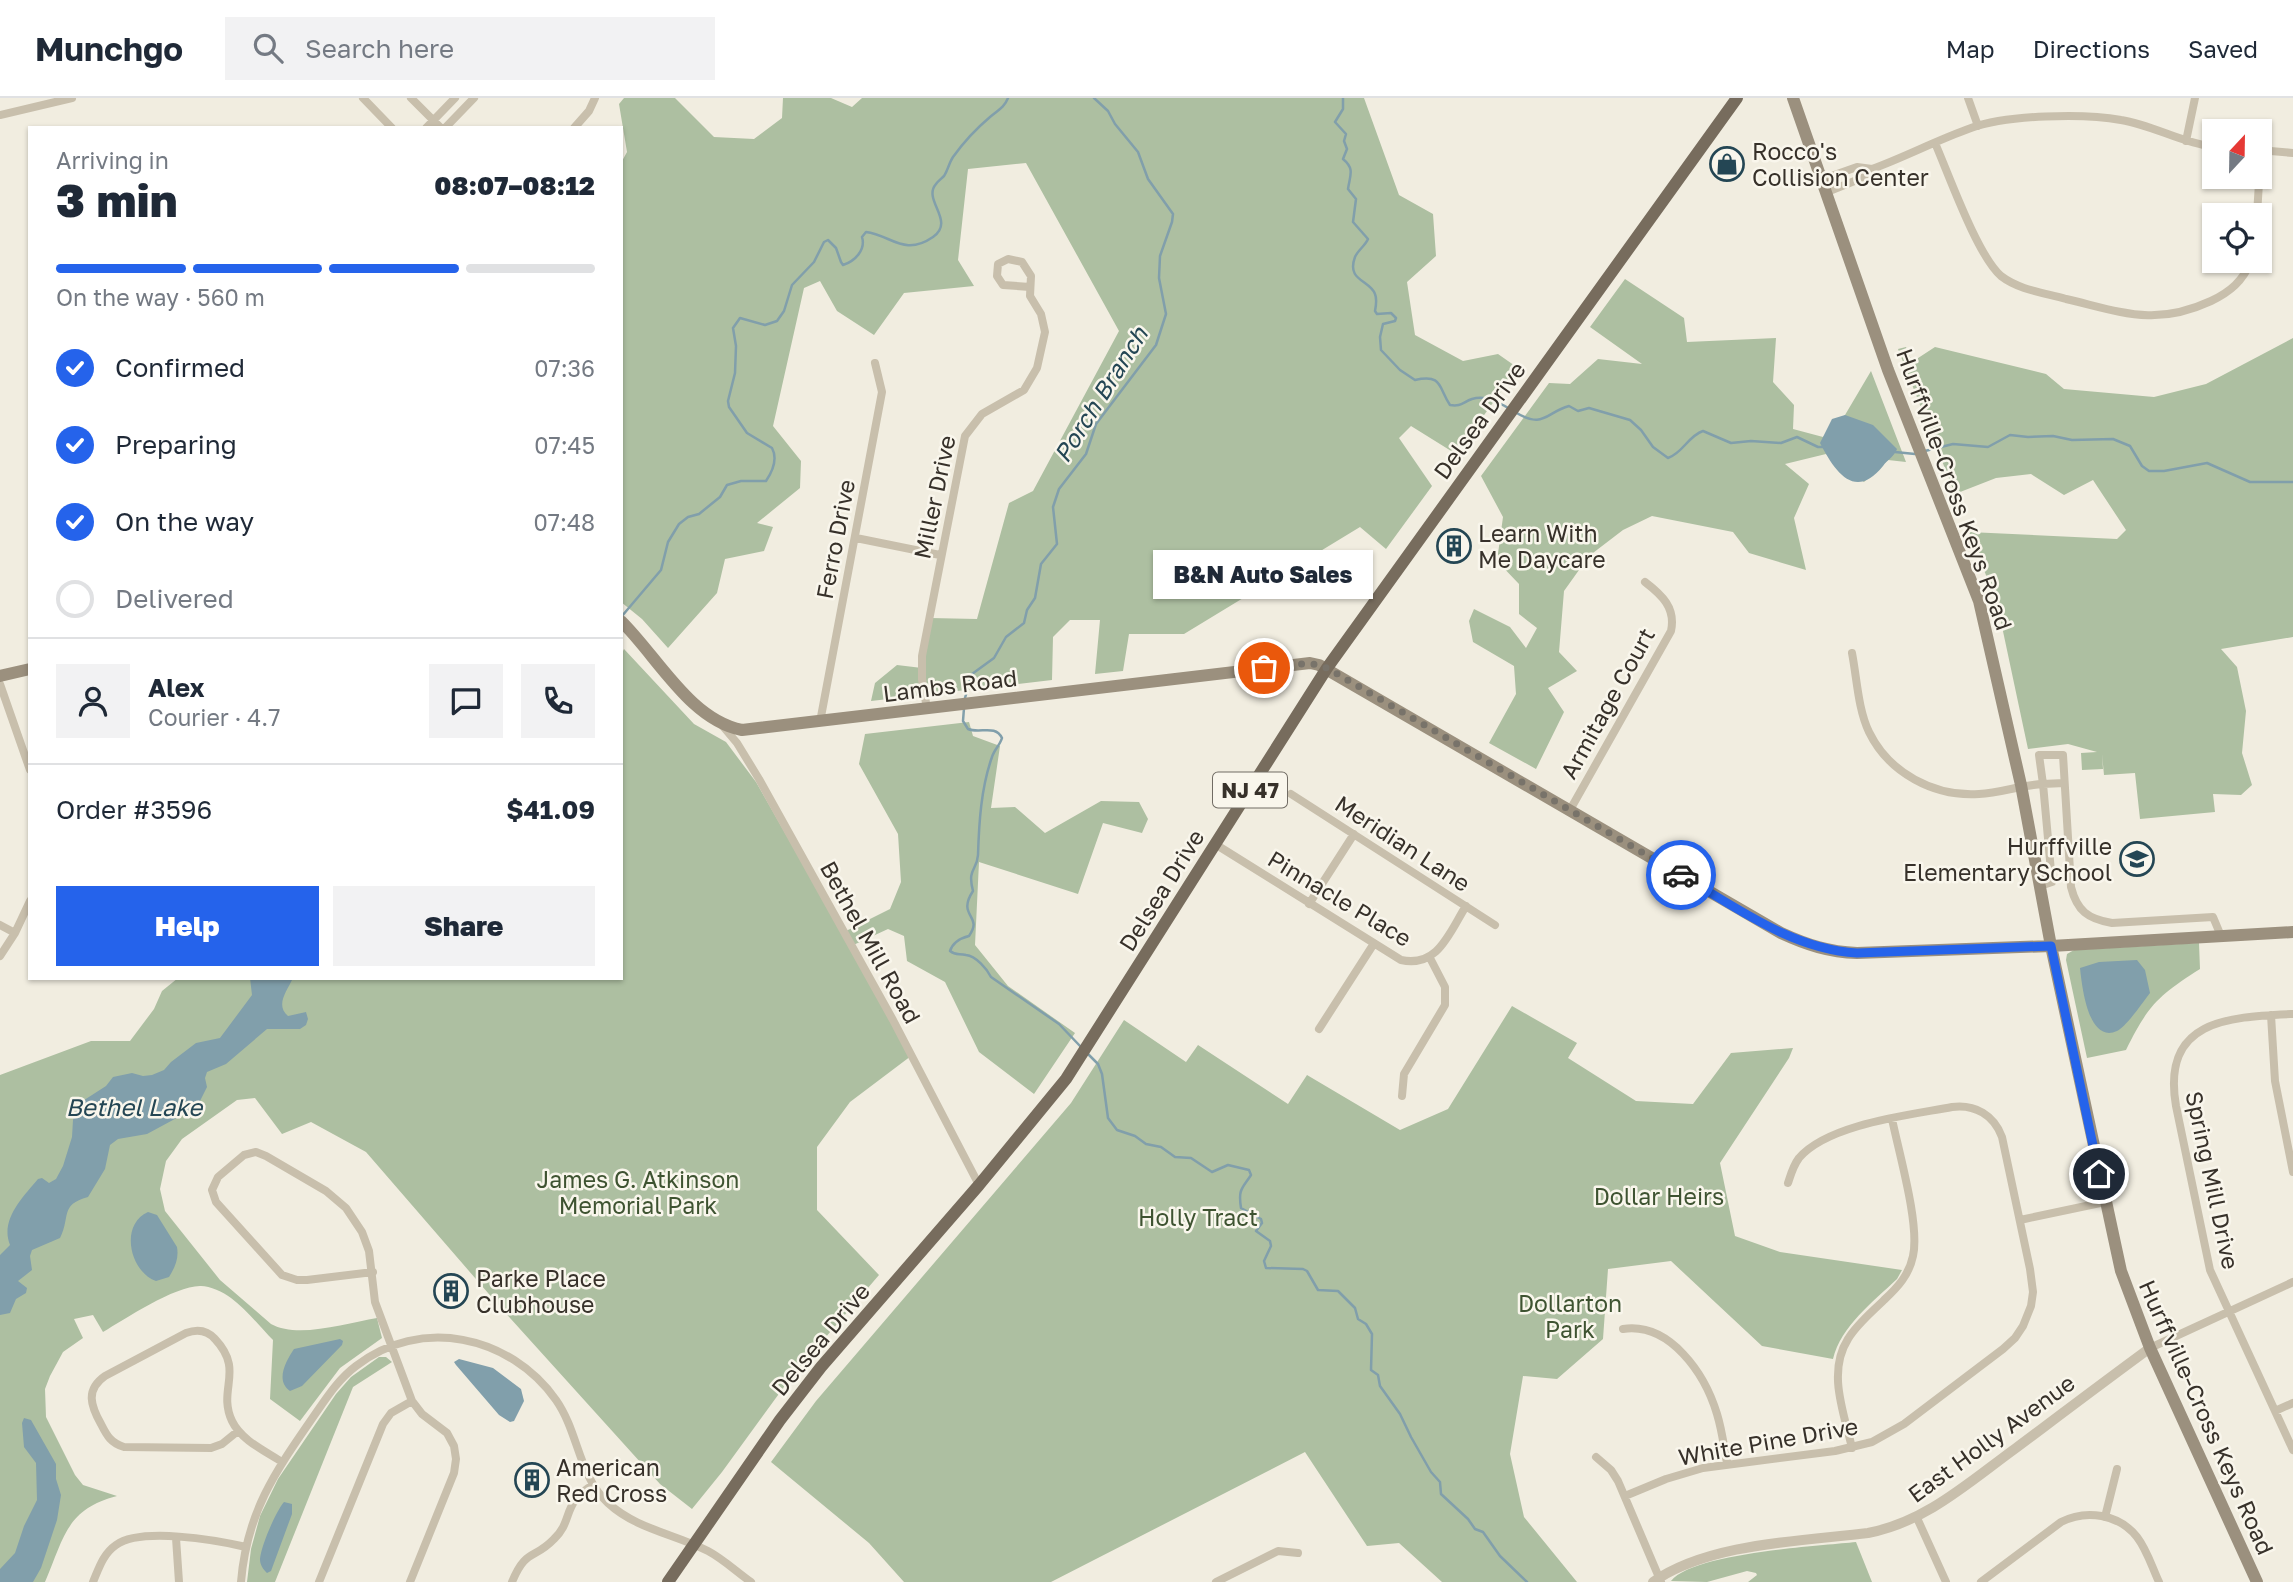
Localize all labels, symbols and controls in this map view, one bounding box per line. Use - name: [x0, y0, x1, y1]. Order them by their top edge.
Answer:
- search box: [225, 17, 715, 80]
- text: Munchgo: [35, 29, 183, 68]
- icon: search: [249, 29, 287, 67]
- text: Search here: [305, 33, 454, 64]
- text: Map: [1946, 34, 1995, 63]
- text: Directions: [2033, 34, 2150, 63]
- text: Saved: [2188, 34, 2258, 63]
- north arrow: [2202, 119, 2272, 189]
- map controls: [2202, 119, 2272, 273]
- place label: Rocco's Collision Center: [1752, 137, 1929, 191]
- shop icon: Rocco's Collision Center: [1708, 145, 1746, 183]
- text: Arriving in: [56, 146, 169, 174]
- text: 08:07–08:12: [434, 170, 595, 201]
- text: 3 min: [56, 172, 178, 227]
- button: locate: [2202, 203, 2272, 273]
- text: On the way · 560 m: [56, 283, 265, 311]
- water label: Porch Branch: [1047, 320, 1154, 467]
- street label: Hurffville-Cross Keys Road: [1891, 344, 2019, 634]
- icon: check: [56, 349, 94, 387]
- text: Confirmed: [115, 352, 245, 383]
- text: 07:36: [534, 354, 595, 382]
- street label: Delsea Drive: [1427, 356, 1531, 484]
- icon: check: [56, 426, 94, 464]
- text: Preparing: [115, 429, 237, 460]
- text: 07:45: [534, 431, 595, 459]
- street label: Miller Drive: [907, 433, 961, 561]
- street label: Ferro Drive: [810, 477, 860, 601]
- icon: check: [56, 503, 94, 541]
- text: On the way: [115, 506, 254, 537]
- text: 07:48: [534, 508, 595, 536]
- place label: Learn With Me Daycare: [1478, 519, 1606, 573]
- building icon: Learn With Me Daycare: [1435, 527, 1473, 565]
- callout: B&N Auto Sales: [1154, 549, 1374, 598]
- text: B&N Auto Sales: [1174, 560, 1352, 588]
- text: Delivered: [115, 583, 234, 614]
- street label: Armitage Court: [1554, 623, 1660, 783]
- pin: [1234, 638, 1294, 698]
- icon: bag: [1245, 649, 1283, 687]
- street label: Lambs Road: [881, 663, 1019, 707]
- button: person: [56, 664, 130, 738]
- button: chat: [429, 664, 503, 738]
- button: phone: [521, 664, 595, 738]
- text: Alex: [148, 672, 205, 703]
- text: Courier · 4.7: [148, 703, 280, 731]
- road number: NJ 47: [1213, 772, 1287, 808]
- street label: Meridian Lane: [1330, 789, 1476, 897]
- text: Order #3596: [56, 794, 212, 825]
- text: $41.09: [506, 794, 595, 825]
- street label: Delsea Drive: [1113, 824, 1209, 956]
- place label: Hurffville Elementary School: [1903, 832, 2112, 886]
- courier: [1646, 840, 1716, 910]
- school or university icon: Hurffville Elementary School: [2118, 840, 2156, 878]
- street label: Pinnacle Place: [1263, 844, 1417, 952]
- street label: Bethel Mill Road: [815, 856, 927, 1028]
- icon: car: [1662, 856, 1700, 894]
- button: Help: [56, 886, 319, 966]
- button: Share: [333, 886, 595, 966]
- street label: Spring Mill Drive: [2180, 1088, 2246, 1272]
- water label: Bethel Lake: [66, 1092, 204, 1121]
- pin: [2069, 1144, 2129, 1204]
- icon: home: [2080, 1155, 2118, 1193]
- park label: James G. Atkinson Memorial Park: [537, 1165, 739, 1219]
- park label: Dollar Heirs: [1594, 1182, 1724, 1210]
- park label: Holly Tract: [1138, 1203, 1258, 1231]
- place label: Parke Place Clubhouse: [476, 1264, 606, 1318]
- building icon: Parke Place Clubhouse: [432, 1272, 470, 1310]
- street label: Hurffville-Cross Keys Road: [2134, 1275, 2280, 1559]
- street label: Delsea Drive: [765, 1277, 875, 1401]
- park label: Dollarton Park: [1518, 1289, 1622, 1343]
- street label: East Holly Avenue: [1902, 1368, 2080, 1508]
- street label: White Pine Drive: [1676, 1411, 1860, 1471]
- place label: American Red Cross: [556, 1453, 667, 1507]
- building icon: American Red Cross: [513, 1461, 551, 1499]

